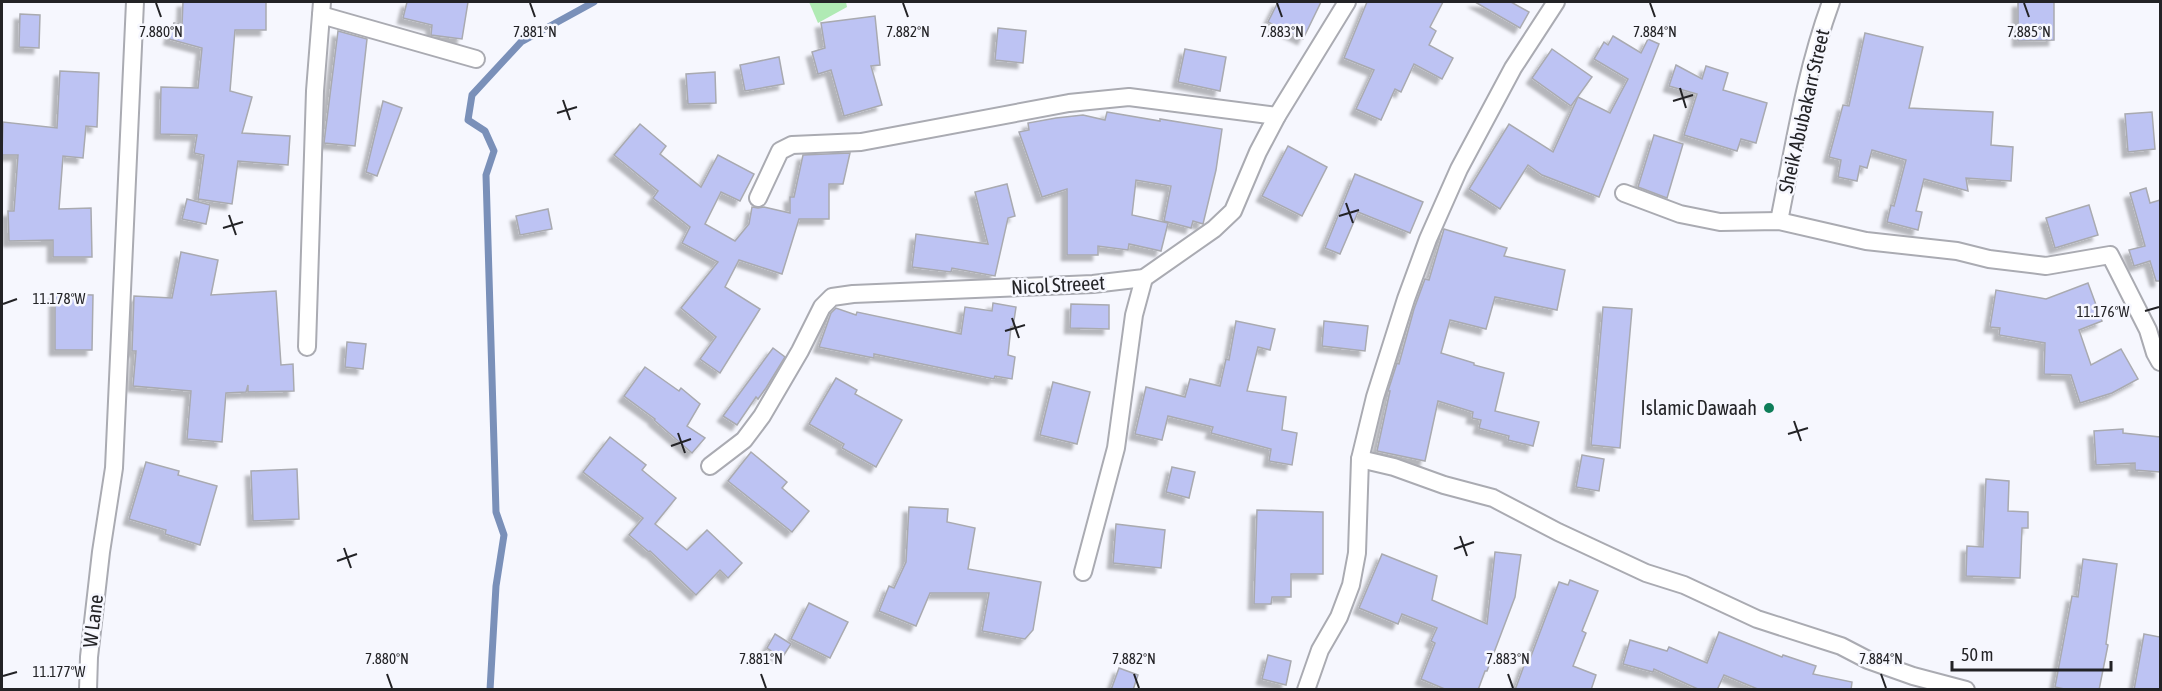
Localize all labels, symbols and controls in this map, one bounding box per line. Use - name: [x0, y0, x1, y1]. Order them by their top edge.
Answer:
- text: 7.880°N: [139, 23, 183, 40]
- text: 7.881°N: [513, 23, 557, 40]
- text: 7.882°N: [886, 23, 930, 40]
- text: 7.883°N: [1260, 23, 1304, 40]
- text: 7.884°N: [1633, 23, 1677, 40]
- text: 7.885°N: [2007, 23, 2051, 40]
- street label: Sheik Abubakarr Street: [1773, 26, 1834, 195]
- street label: Nicol Streeet: [1010, 271, 1106, 298]
- text: 11.178°W: [33, 290, 86, 307]
- text: 11.176°W: [2077, 303, 2130, 320]
- place label: Islamic Dawaah: [1641, 396, 1757, 419]
- marker: Islamic Dawaah: [1762, 401, 1776, 415]
- street label: W Lane: [78, 593, 107, 649]
- scale bar: [1952, 634, 2111, 672]
- text: 50 m: [1961, 644, 1993, 665]
- text: 7.880°N: [365, 650, 409, 667]
- text: 7.881°N: [739, 650, 783, 667]
- text: 7.882°N: [1112, 650, 1156, 667]
- text: 7.883°N: [1486, 650, 1530, 667]
- text: 7.884°N: [1859, 650, 1903, 667]
- text: 11.177°W: [33, 663, 86, 680]

